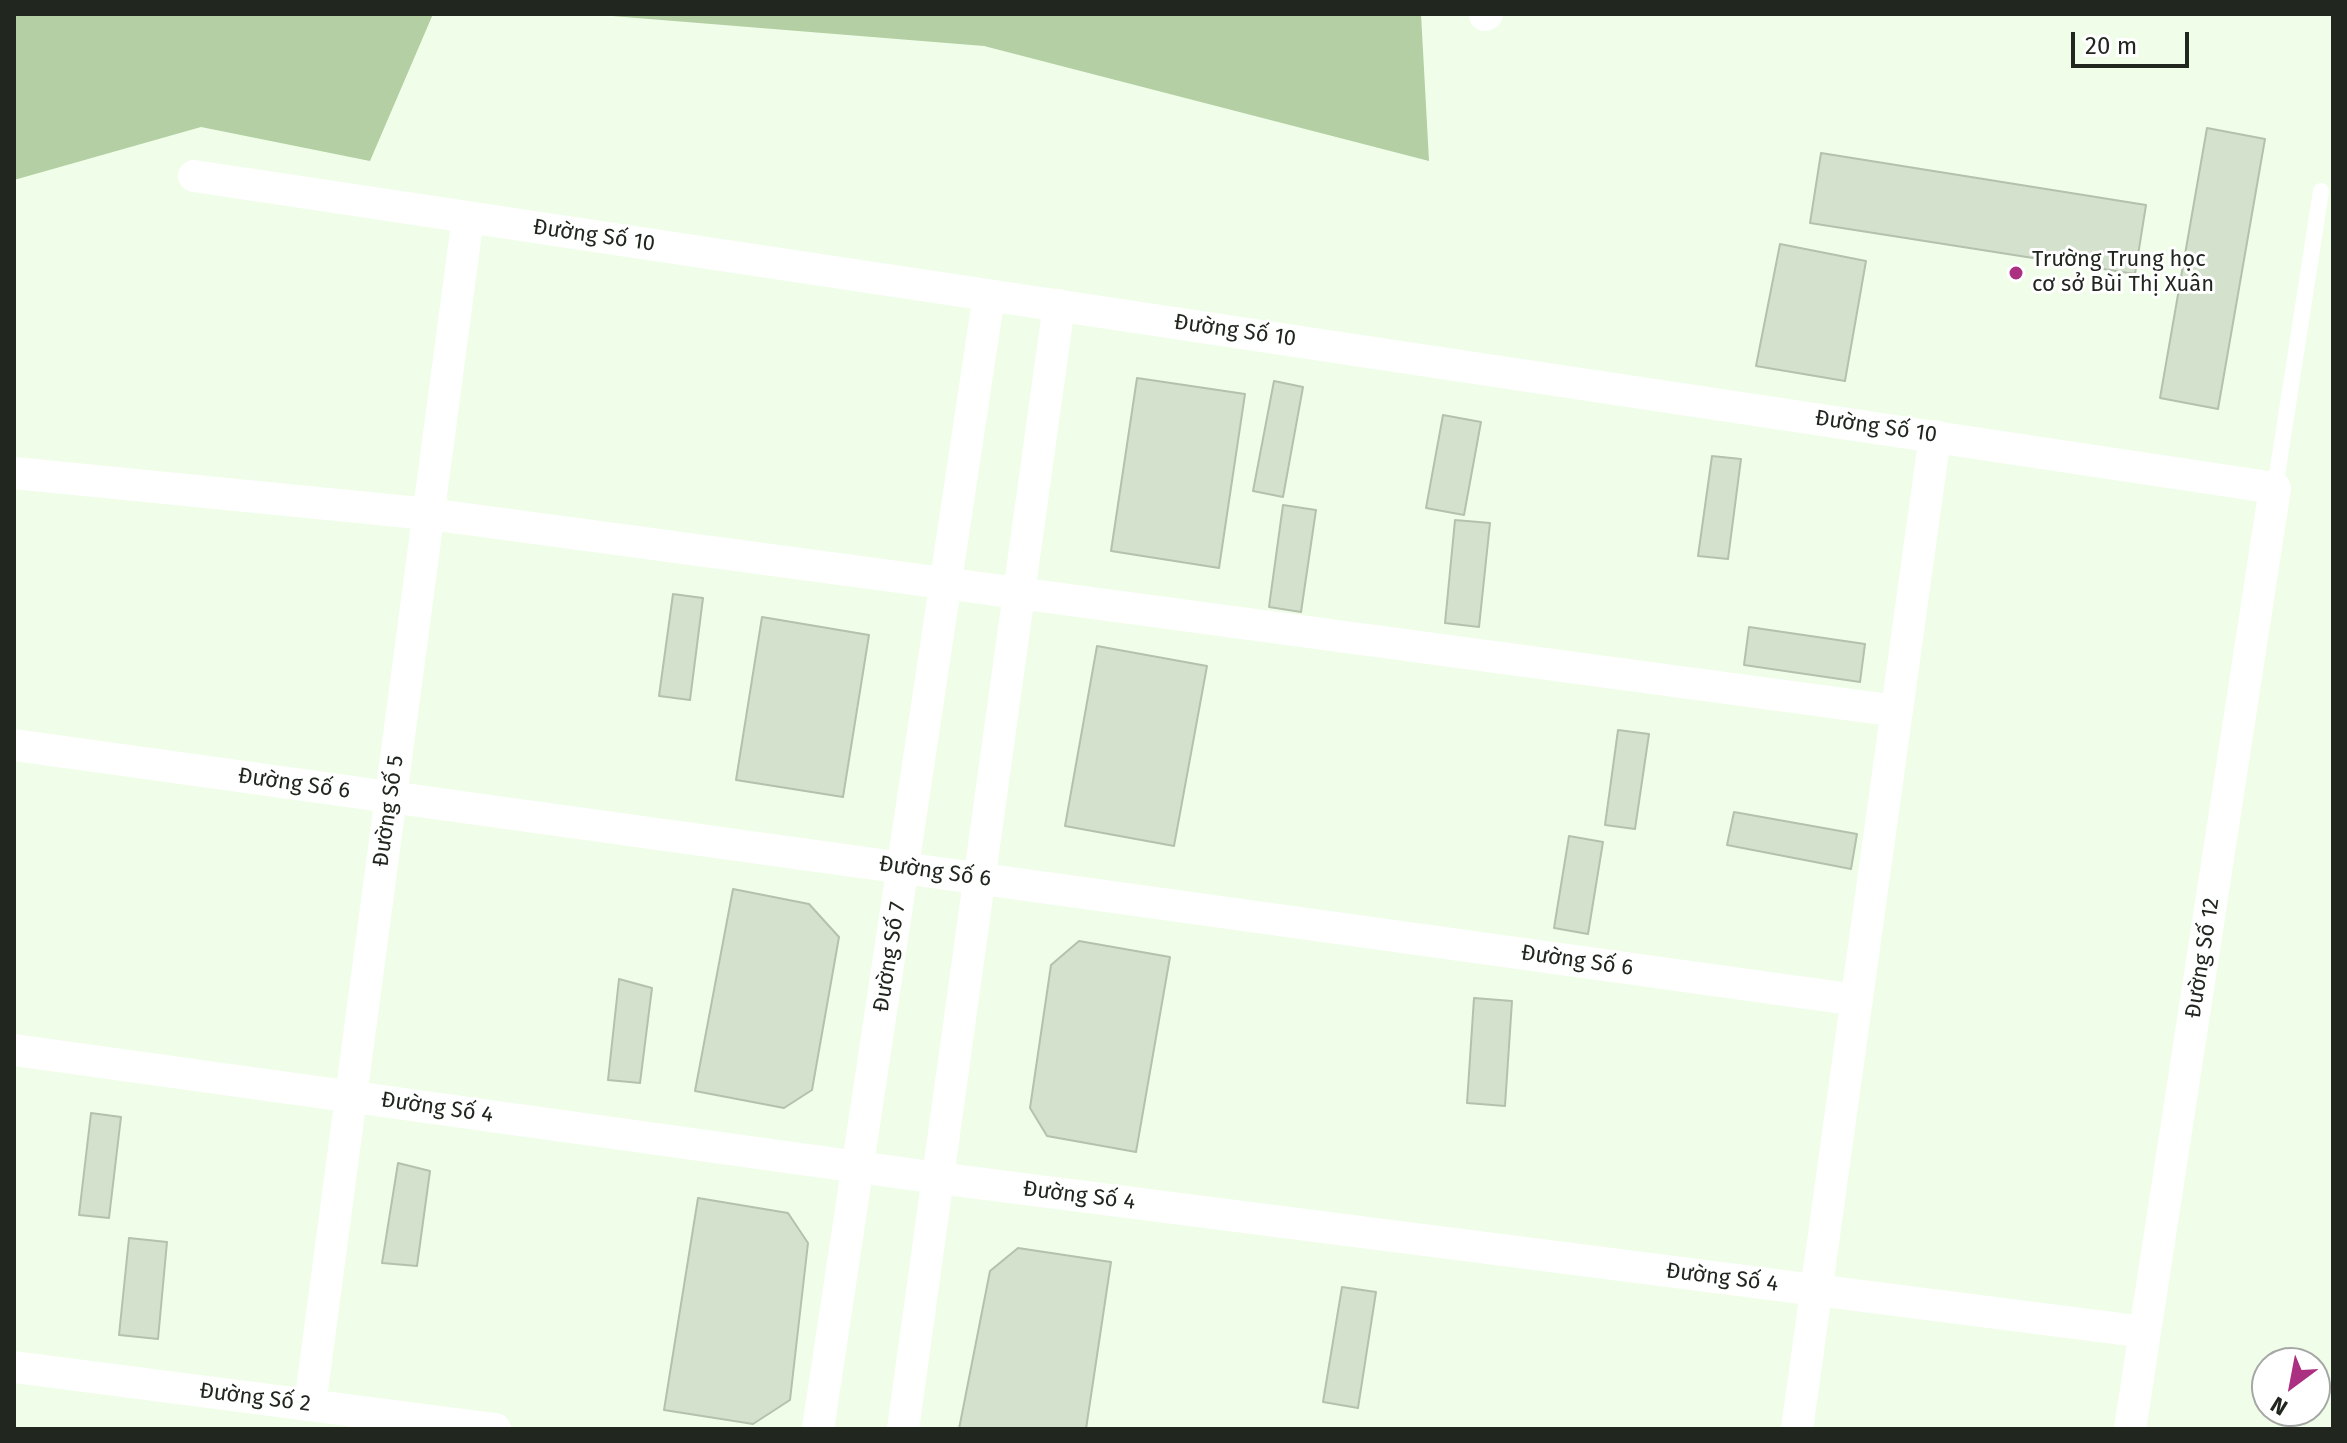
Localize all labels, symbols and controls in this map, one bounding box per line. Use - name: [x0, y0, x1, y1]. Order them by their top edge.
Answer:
- scale bar: [2075, 16, 2193, 66]
- text: 20 m: [2085, 32, 2137, 60]
- street label: Đường Số 10: [531, 214, 657, 258]
- place label: Trường Trung học cơ sở Bùi Thị Xuân: [2032, 247, 2214, 298]
- marker: Trường Trung học cơ sở Bùi Thị Xuân: [2007, 264, 2025, 282]
- street label: Đường Số 10: [1172, 309, 1298, 353]
- street label: Đường Số 10: [1813, 405, 1939, 449]
- street label: Đường Số 5: [368, 754, 410, 868]
- street label: Đường Số 6: [236, 763, 352, 805]
- street label: Đường Số 6: [877, 851, 993, 893]
- street label: Đường Số 12: [2180, 896, 2226, 1020]
- street label: Đường Số 7: [868, 900, 912, 1014]
- street label: Đường Số 6: [1519, 940, 1635, 982]
- street label: Đường Số 4: [379, 1087, 495, 1129]
- street label: Đường Số 4: [1021, 1176, 1137, 1216]
- street label: Đường Số 4: [1664, 1258, 1780, 1298]
- north arrow: [2251, 1347, 2331, 1427]
- street label: Đường Số 2: [198, 1378, 312, 1418]
- text: N: [2266, 1391, 2292, 1421]

